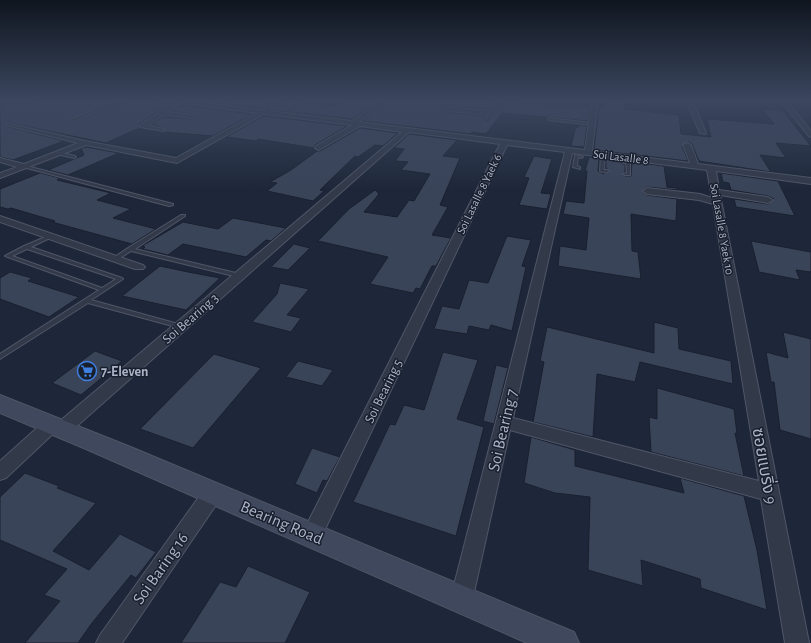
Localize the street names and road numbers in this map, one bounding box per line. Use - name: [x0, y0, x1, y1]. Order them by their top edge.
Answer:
- street label: Soi Lasalle 8: [593, 148, 650, 166]
- street label: Soi Lasalle 8 Yaek 6: [454, 152, 504, 236]
- street label: Soi Lasalle 8 Yaek 10: [708, 182, 736, 276]
- street label: Soi Bearing 3: [160, 291, 221, 347]
- street label: Soi Bearing 5: [362, 357, 405, 426]
- street label: Soi Bearing 7: [485, 387, 520, 473]
- street label: ซอยแบริ่ง 9: [749, 426, 783, 506]
- street label: Bearing Road: [238, 497, 326, 548]
- street label: Soi Baring 16: [130, 529, 191, 607]

